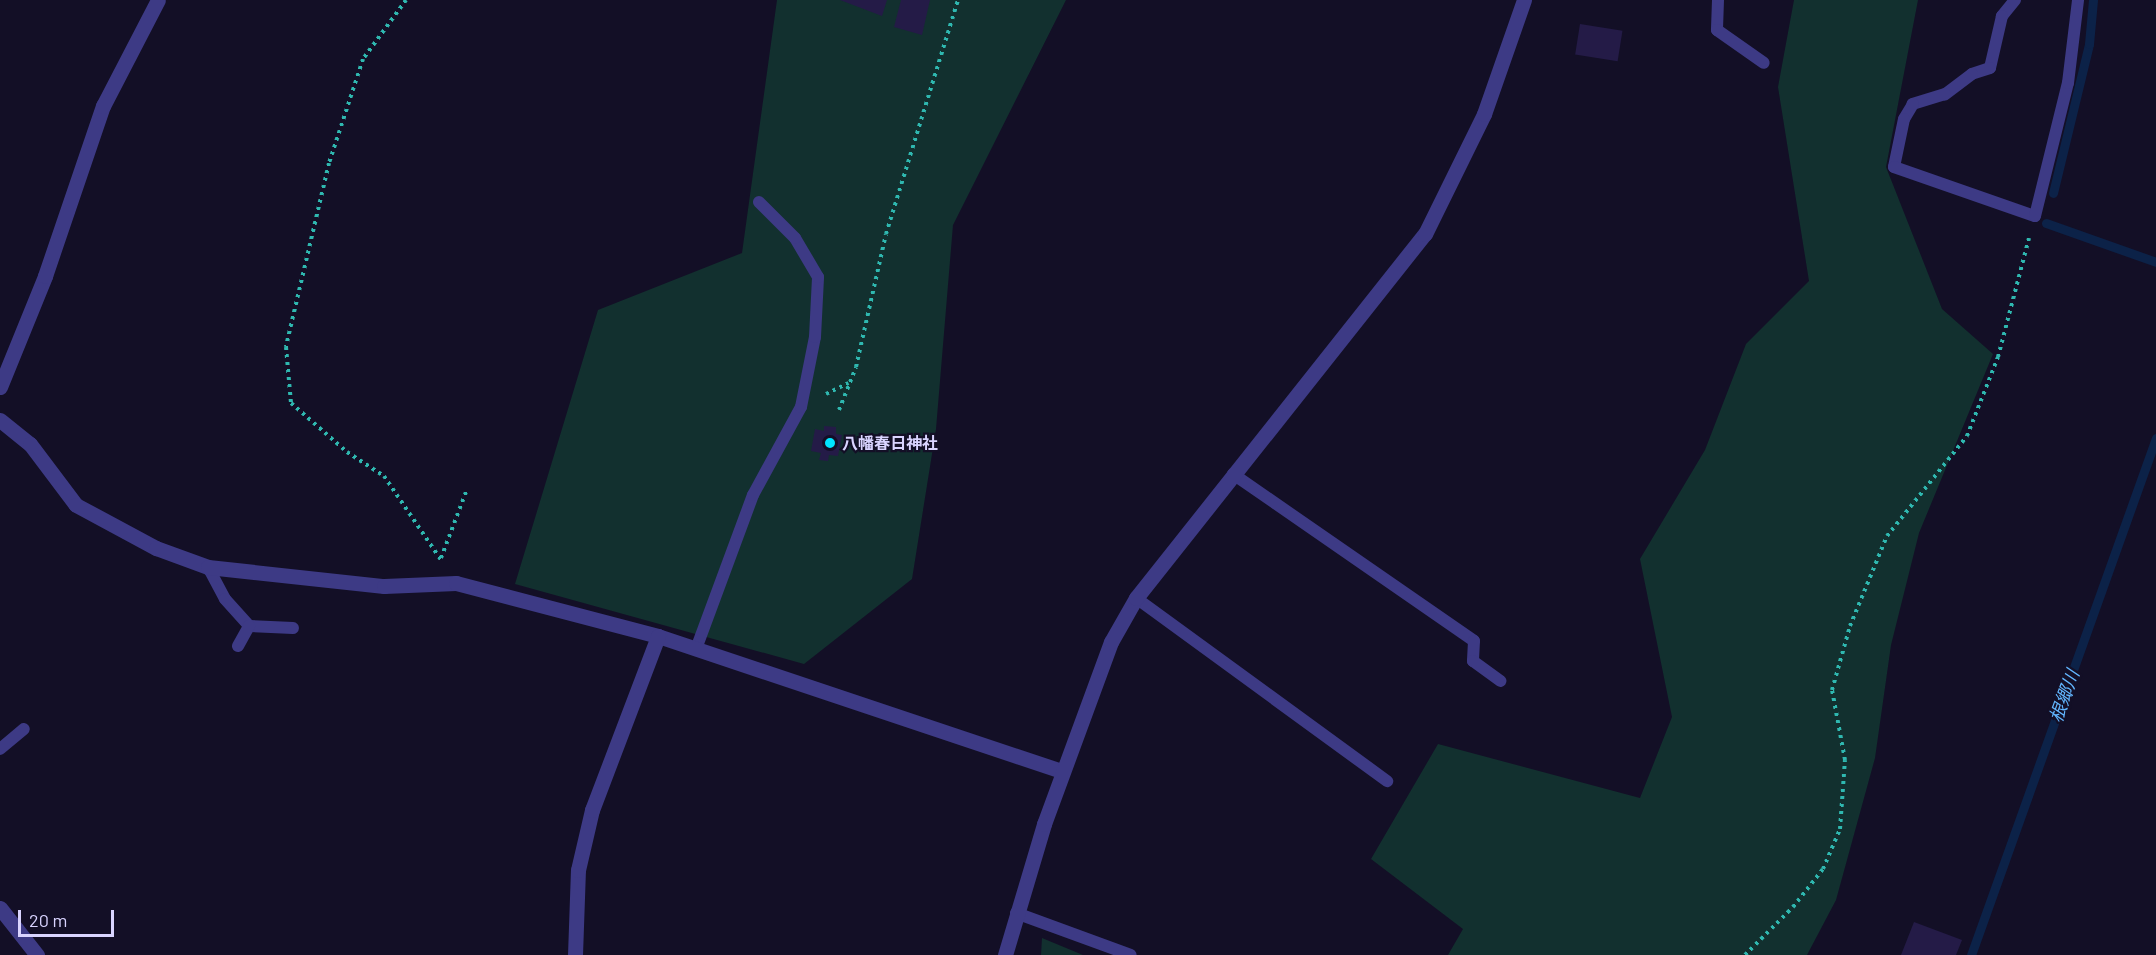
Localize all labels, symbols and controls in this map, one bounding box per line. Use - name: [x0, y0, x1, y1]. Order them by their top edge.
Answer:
- place label: 八幡春日神社: [842, 433, 938, 453]
- marker: 八幡春日神社: [823, 436, 837, 450]
- water label: 根郷川: [2045, 667, 2083, 725]
- scale bar: [21, 898, 117, 936]
- text: 20 m: [29, 909, 67, 931]

